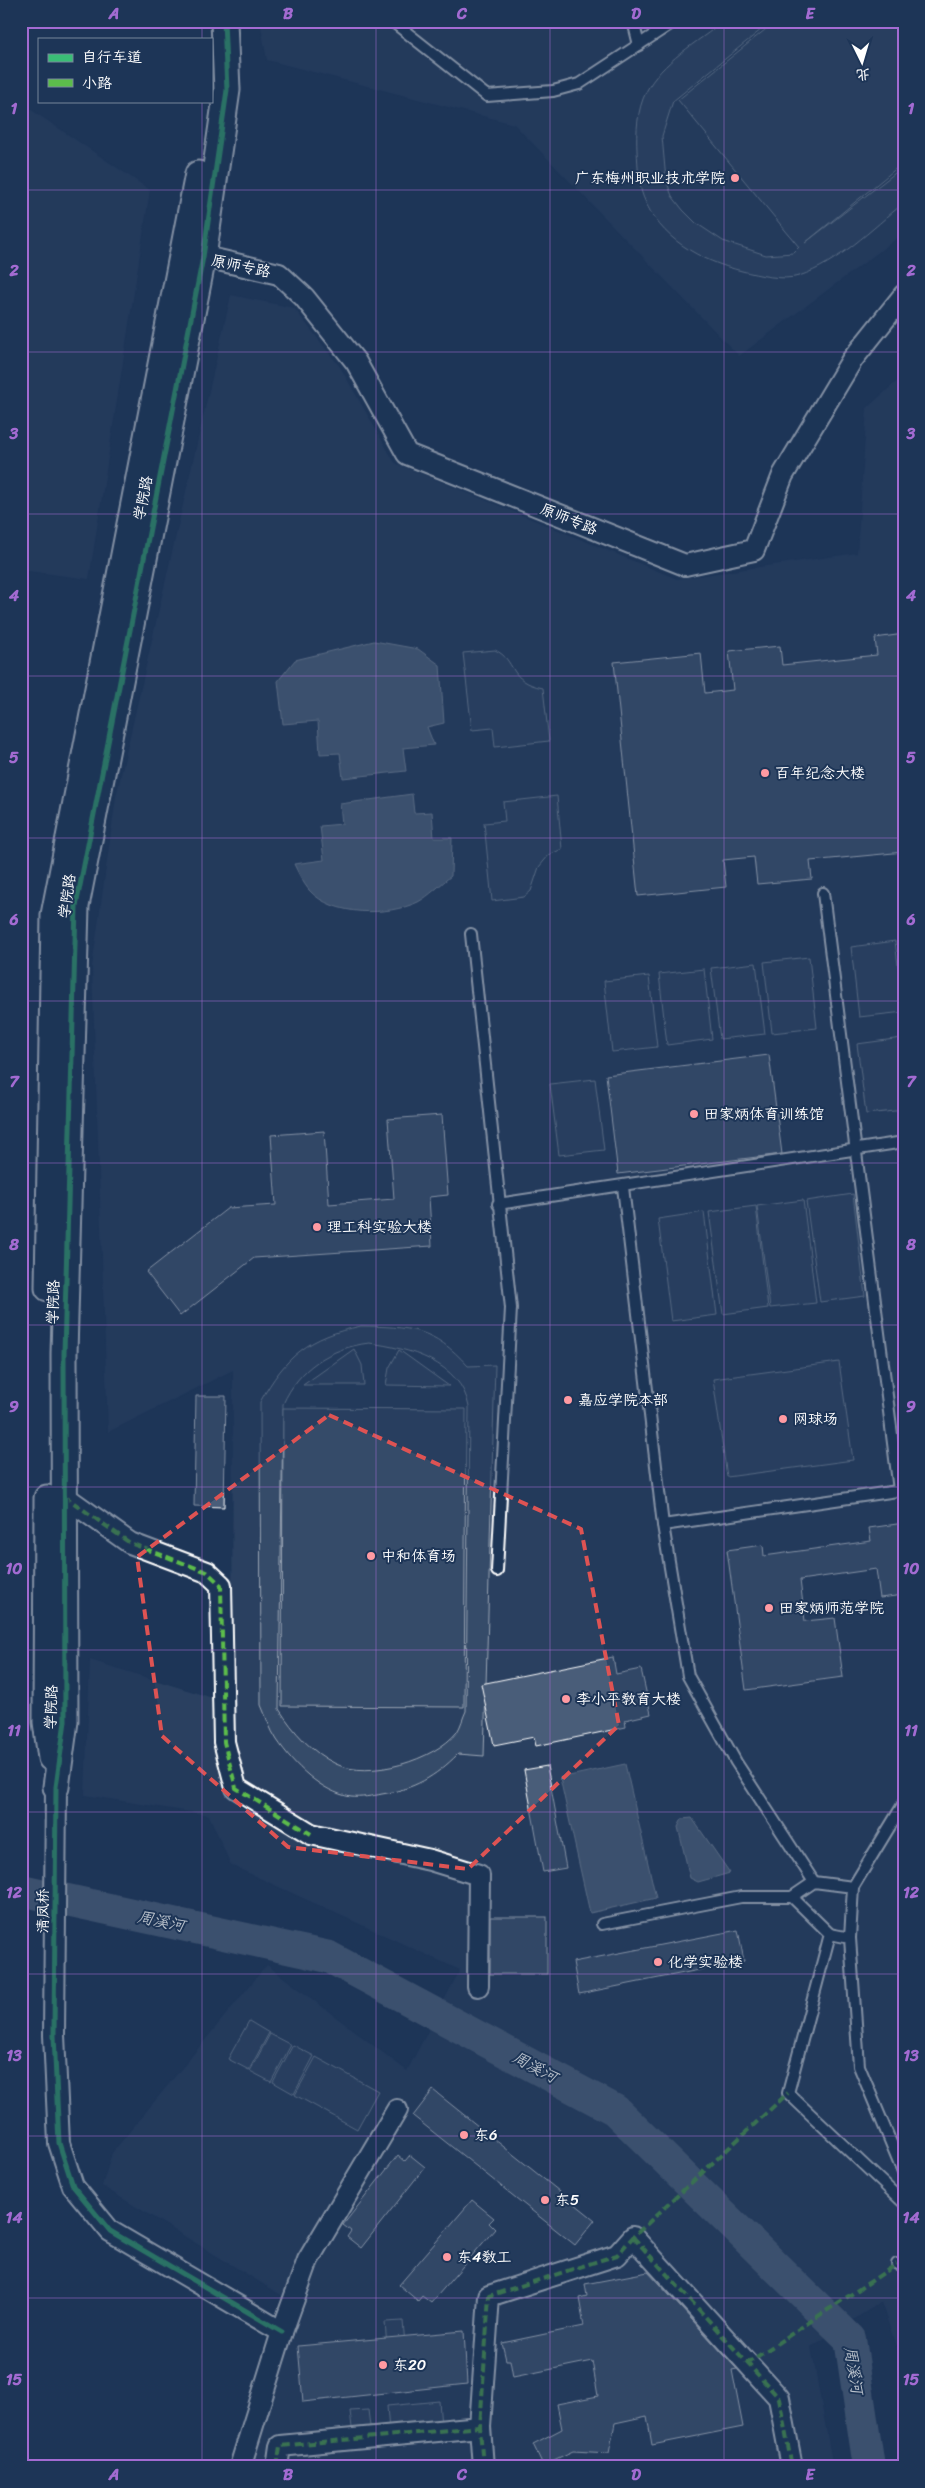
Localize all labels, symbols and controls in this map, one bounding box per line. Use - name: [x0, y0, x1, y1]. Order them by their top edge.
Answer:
- text: A: [108, 0, 119, 28]
- text: B: [283, 0, 294, 28]
- text: C: [456, 0, 468, 28]
- text: D: [631, 0, 641, 28]
- text: E: [806, 0, 816, 28]
- legend: [38, 38, 212, 102]
- north arrow: [838, 38, 888, 88]
- text: 自行车道: [82, 44, 142, 70]
- text: 北: [855, 61, 871, 88]
- text: 小路: [82, 70, 112, 96]
- text: 1: [11, 94, 18, 123]
- text: 1: [908, 94, 915, 123]
- place label: 广东梅州职业技术学院: [575, 165, 725, 191]
- marker: 广东梅州职业技术学院: [729, 172, 741, 184]
- street label: 原师专路: [209, 247, 273, 285]
- text: 2: [8, 256, 19, 285]
- text: 2: [905, 256, 916, 285]
- text: 3: [9, 419, 19, 448]
- text: 3: [906, 419, 916, 448]
- street label: 学院路: [126, 473, 160, 523]
- street label: 原师专路: [536, 496, 602, 542]
- text: 4: [8, 581, 19, 610]
- text: 4: [905, 581, 916, 610]
- text: 5: [9, 743, 19, 772]
- text: 5: [906, 743, 916, 772]
- place label: 百年纪念大楼: [775, 760, 865, 786]
- marker: 百年纪念大楼: [759, 767, 771, 779]
- street label: 学院路: [51, 872, 83, 920]
- text: 6: [8, 905, 19, 934]
- text: 6: [905, 905, 916, 934]
- text: 7: [9, 1067, 20, 1096]
- text: 7: [906, 1067, 917, 1096]
- place label: 田家炳体育训练馆: [704, 1101, 824, 1127]
- marker: 田家炳体育训练馆: [688, 1108, 700, 1120]
- place label: 理工科实验大楼: [327, 1214, 432, 1240]
- marker: 理工科实验大楼: [311, 1221, 323, 1233]
- text: 8: [8, 1230, 19, 1259]
- text: 8: [905, 1230, 916, 1259]
- street label: 学院路: [39, 1279, 67, 1325]
- place label: 嘉应学院本部: [578, 1387, 668, 1413]
- text: 9: [9, 1392, 19, 1421]
- text: 9: [906, 1392, 916, 1421]
- marker: 嘉应学院本部: [562, 1394, 574, 1406]
- place label: 网球场: [793, 1406, 838, 1432]
- marker: 网球场: [777, 1413, 789, 1425]
- place label: 中和体育场: [381, 1543, 456, 1569]
- marker: 中和体育场: [365, 1550, 377, 1562]
- text: 10: [6, 1554, 22, 1583]
- text: 10: [903, 1554, 919, 1583]
- place label: 田家炳师范学院: [779, 1595, 884, 1621]
- marker: 田家炳师范学院: [763, 1602, 775, 1614]
- street label: 学院路: [37, 1684, 65, 1730]
- place label: 李小平教育大楼: [576, 1686, 681, 1712]
- marker: 李小平教育大楼: [560, 1693, 572, 1705]
- text: 11: [7, 1716, 21, 1745]
- text: 11: [904, 1716, 918, 1745]
- text: 12: [6, 1878, 23, 1907]
- text: 12: [903, 1878, 920, 1907]
- street label: 清凤桥: [30, 1888, 56, 1934]
- water label: 周溪河: [135, 1902, 190, 1941]
- place label: 化学实验楼: [668, 1949, 743, 1975]
- marker: 化学实验楼: [652, 1956, 664, 1968]
- text: 13: [6, 2041, 22, 2070]
- text: 13: [903, 2041, 919, 2070]
- water label: 周溪河: [507, 2043, 566, 2092]
- place label: 东6: [474, 2122, 498, 2148]
- marker: 东6: [458, 2129, 470, 2141]
- place label: 东5: [555, 2187, 579, 2213]
- marker: 东5: [539, 2194, 551, 2206]
- text: 14: [6, 2203, 22, 2232]
- text: 14: [903, 2203, 919, 2232]
- place label: 东4教工: [457, 2244, 511, 2270]
- marker: 东4教工: [441, 2251, 453, 2263]
- water label: 周溪河: [836, 2344, 873, 2399]
- place label: 东20: [393, 2352, 426, 2378]
- marker: 东20: [377, 2359, 389, 2371]
- text: 15: [6, 2365, 23, 2394]
- text: 15: [903, 2365, 920, 2394]
- text: A: [108, 2460, 119, 2488]
- text: B: [283, 2460, 294, 2488]
- text: C: [456, 2460, 468, 2488]
- text: D: [631, 2460, 641, 2488]
- text: E: [806, 2460, 816, 2488]

